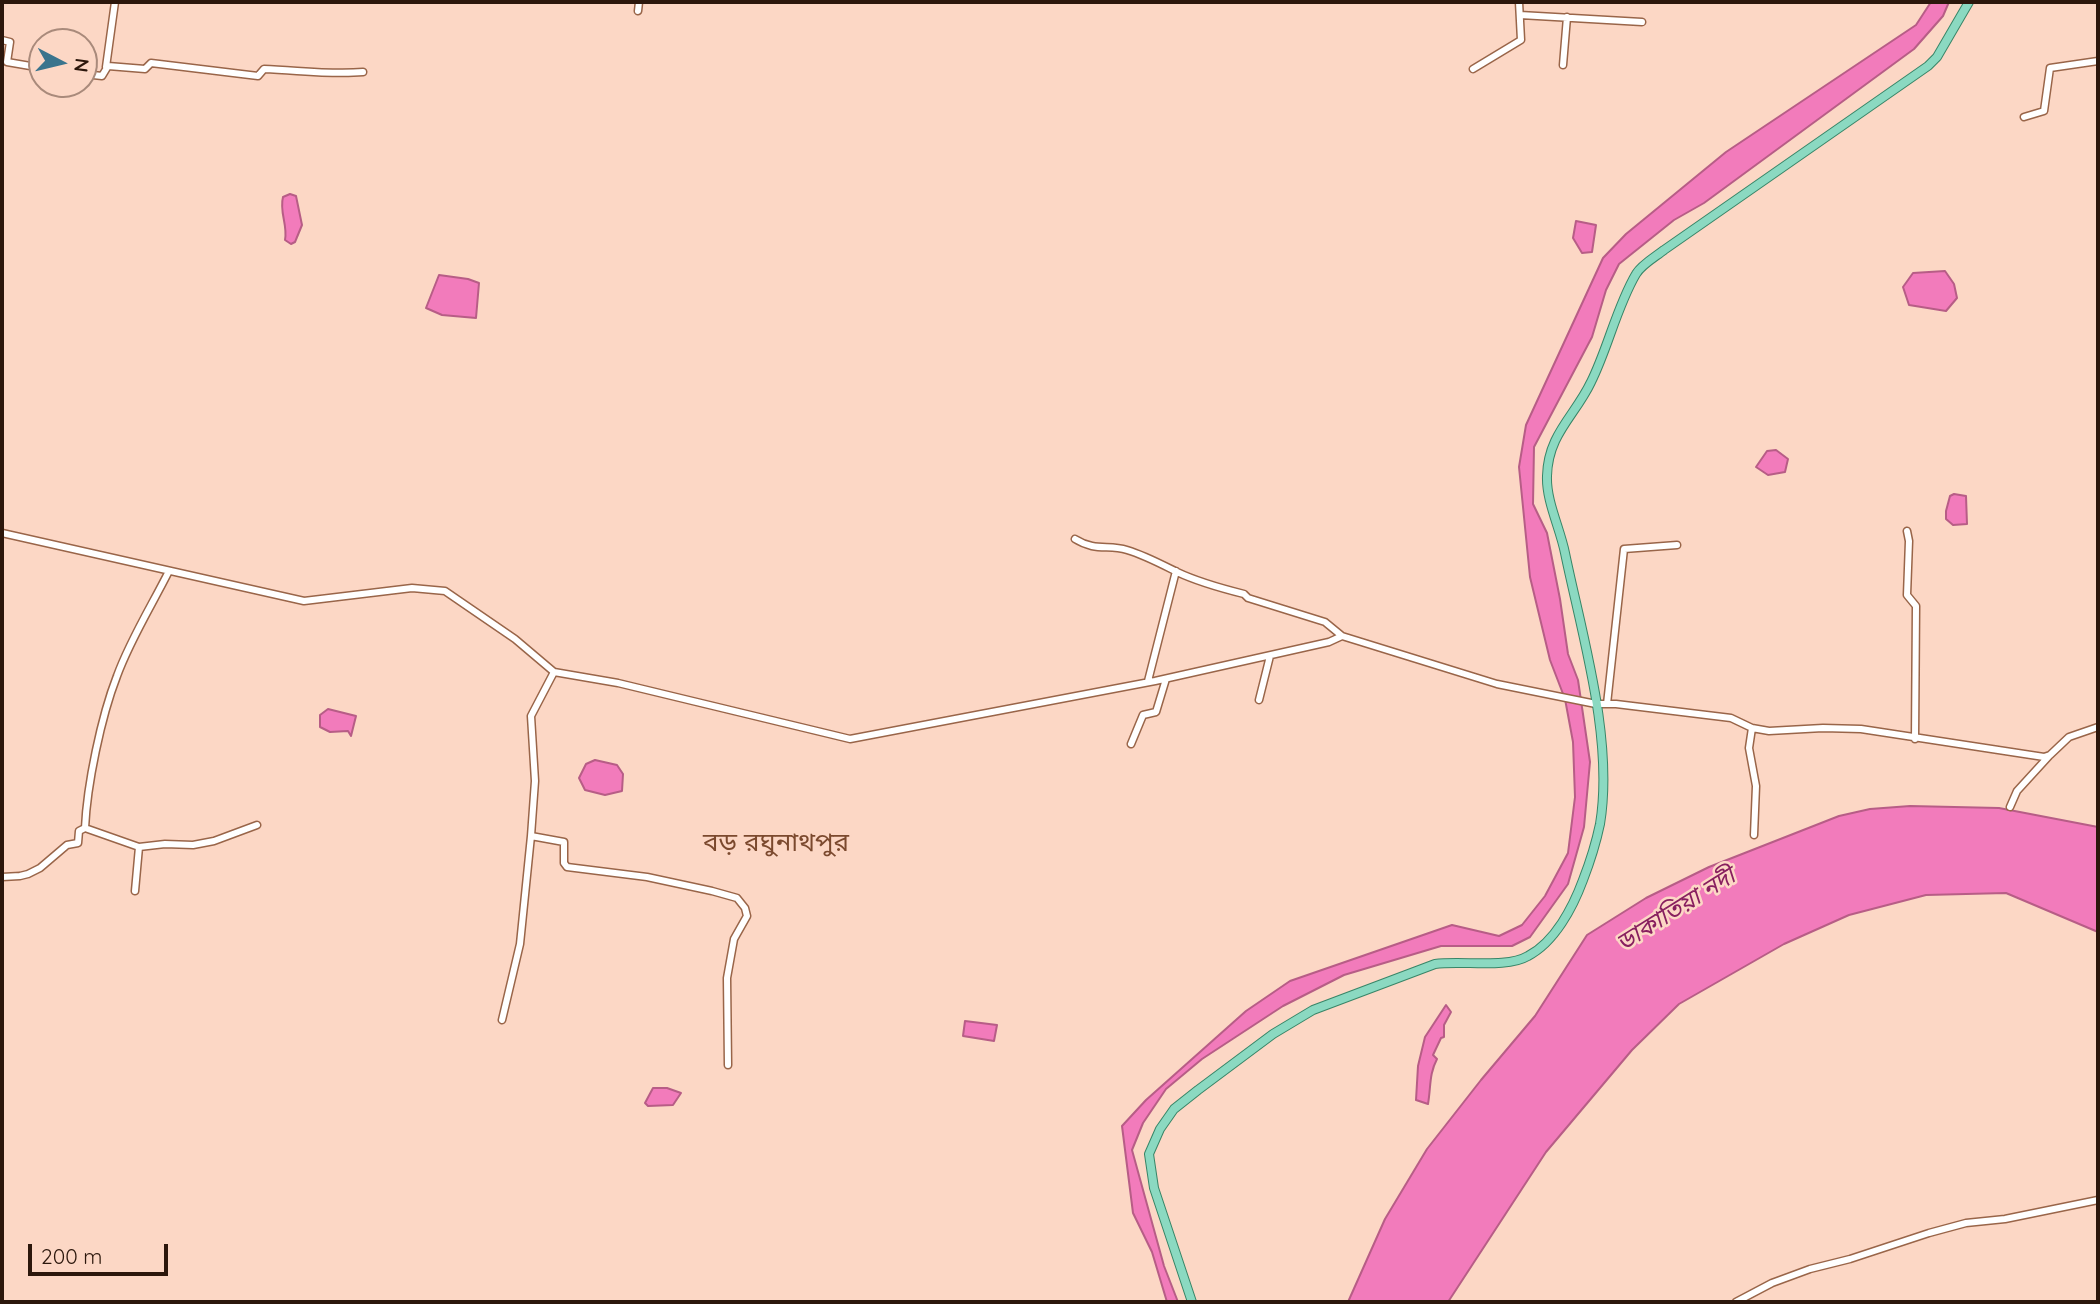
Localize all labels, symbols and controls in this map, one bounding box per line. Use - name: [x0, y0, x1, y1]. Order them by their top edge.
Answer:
- north arrow: [28, 28, 98, 98]
- text: N: [69, 57, 95, 74]
- district label: বড় রঘুনাথপুর: [703, 827, 849, 859]
- water label: ডাকাতিয়া নদী: [1611, 862, 1741, 958]
- scale bar: [32, 1230, 172, 1274]
- text: 200 m: [41, 1243, 103, 1269]

